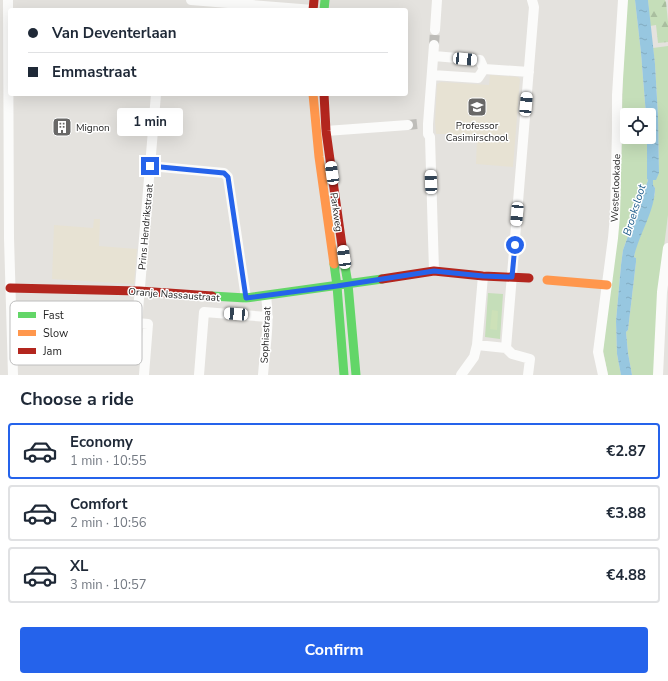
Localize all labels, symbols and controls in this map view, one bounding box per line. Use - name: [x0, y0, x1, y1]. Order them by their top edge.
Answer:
- text: Van Deventerlaan: [52, 23, 177, 43]
- car: [453, 52, 477, 66]
- text: Emmastraat: [52, 62, 136, 82]
- car: [519, 92, 533, 116]
- school or university icon: Professor Casimirschool: [466, 96, 488, 118]
- callout: 1 min: [117, 108, 183, 136]
- map controls: [620, 108, 656, 144]
- button: locate: [620, 108, 656, 144]
- text: 1 min: [133, 113, 167, 131]
- building icon: Mignon: [51, 116, 73, 138]
- place label: Professor Casimirschool: [446, 119, 508, 145]
- place label: Mignon: [76, 121, 110, 135]
- street label: Westerlookade: [608, 154, 624, 222]
- route end: [141, 157, 159, 175]
- car: [324, 160, 340, 186]
- car: [425, 170, 437, 194]
- water label: Broeksloot: [620, 181, 650, 238]
- street label: Prins Hendrikstraat: [135, 183, 157, 271]
- street label: Parkweg: [326, 192, 346, 233]
- car: [510, 202, 524, 226]
- route start: [506, 236, 524, 254]
- car: [336, 244, 352, 270]
- street label: Oranje Nassaustraat: [128, 285, 221, 305]
- legend: [10, 301, 142, 365]
- street label: Sophiastraat: [258, 306, 274, 364]
- car: [224, 307, 248, 321]
- text: Fast: [43, 308, 64, 323]
- text: Slow: [43, 326, 68, 341]
- text: Jam: [42, 344, 62, 359]
- text: Choose a ride: [20, 387, 134, 411]
- text: Economy: [70, 432, 133, 452]
- icon: car: [22, 433, 58, 469]
- text: €2.87: [606, 441, 646, 461]
- text: 1 min · 10:55: [70, 452, 146, 470]
- text: Comfort: [70, 494, 127, 514]
- icon: car: [22, 495, 58, 531]
- text: €3.88: [606, 503, 646, 523]
- text: 2 min · 10:56: [70, 514, 146, 532]
- text: XL: [70, 556, 89, 576]
- icon: car: [22, 557, 58, 593]
- text: €4.88: [606, 565, 646, 585]
- text: 3 min · 10:57: [70, 576, 146, 594]
- button: Confirm: [20, 627, 648, 673]

